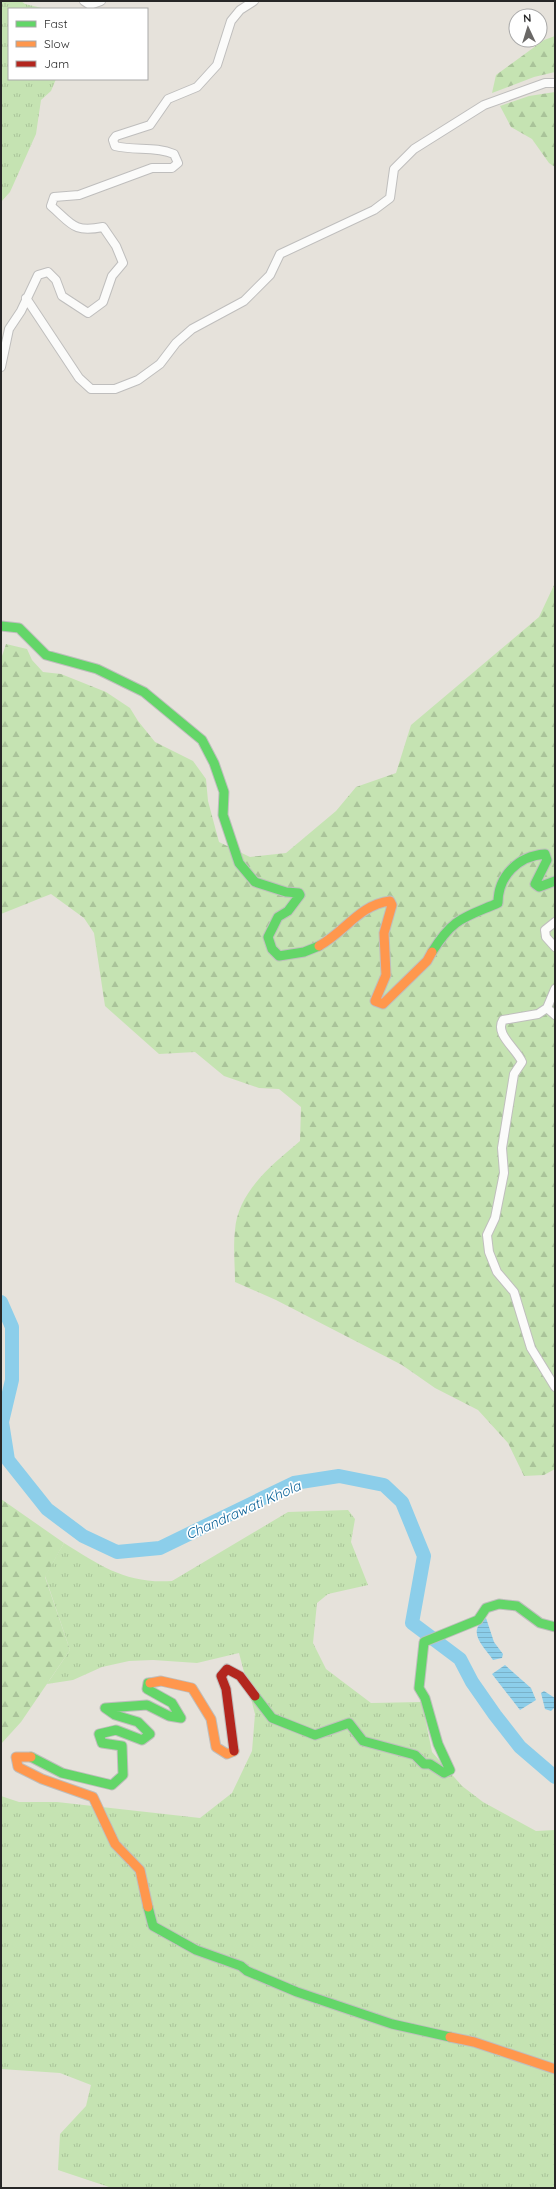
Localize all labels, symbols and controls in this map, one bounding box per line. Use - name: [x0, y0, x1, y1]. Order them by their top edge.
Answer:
- legend: [8, 8, 148, 80]
- north arrow: [508, 8, 548, 48]
- text: N: [523, 11, 532, 25]
- text: Fast: [44, 16, 68, 31]
- text: Slow: [44, 36, 70, 51]
- text: Jam: [44, 56, 69, 71]
- water label: Chandrawati Khola: [183, 1476, 305, 1543]

